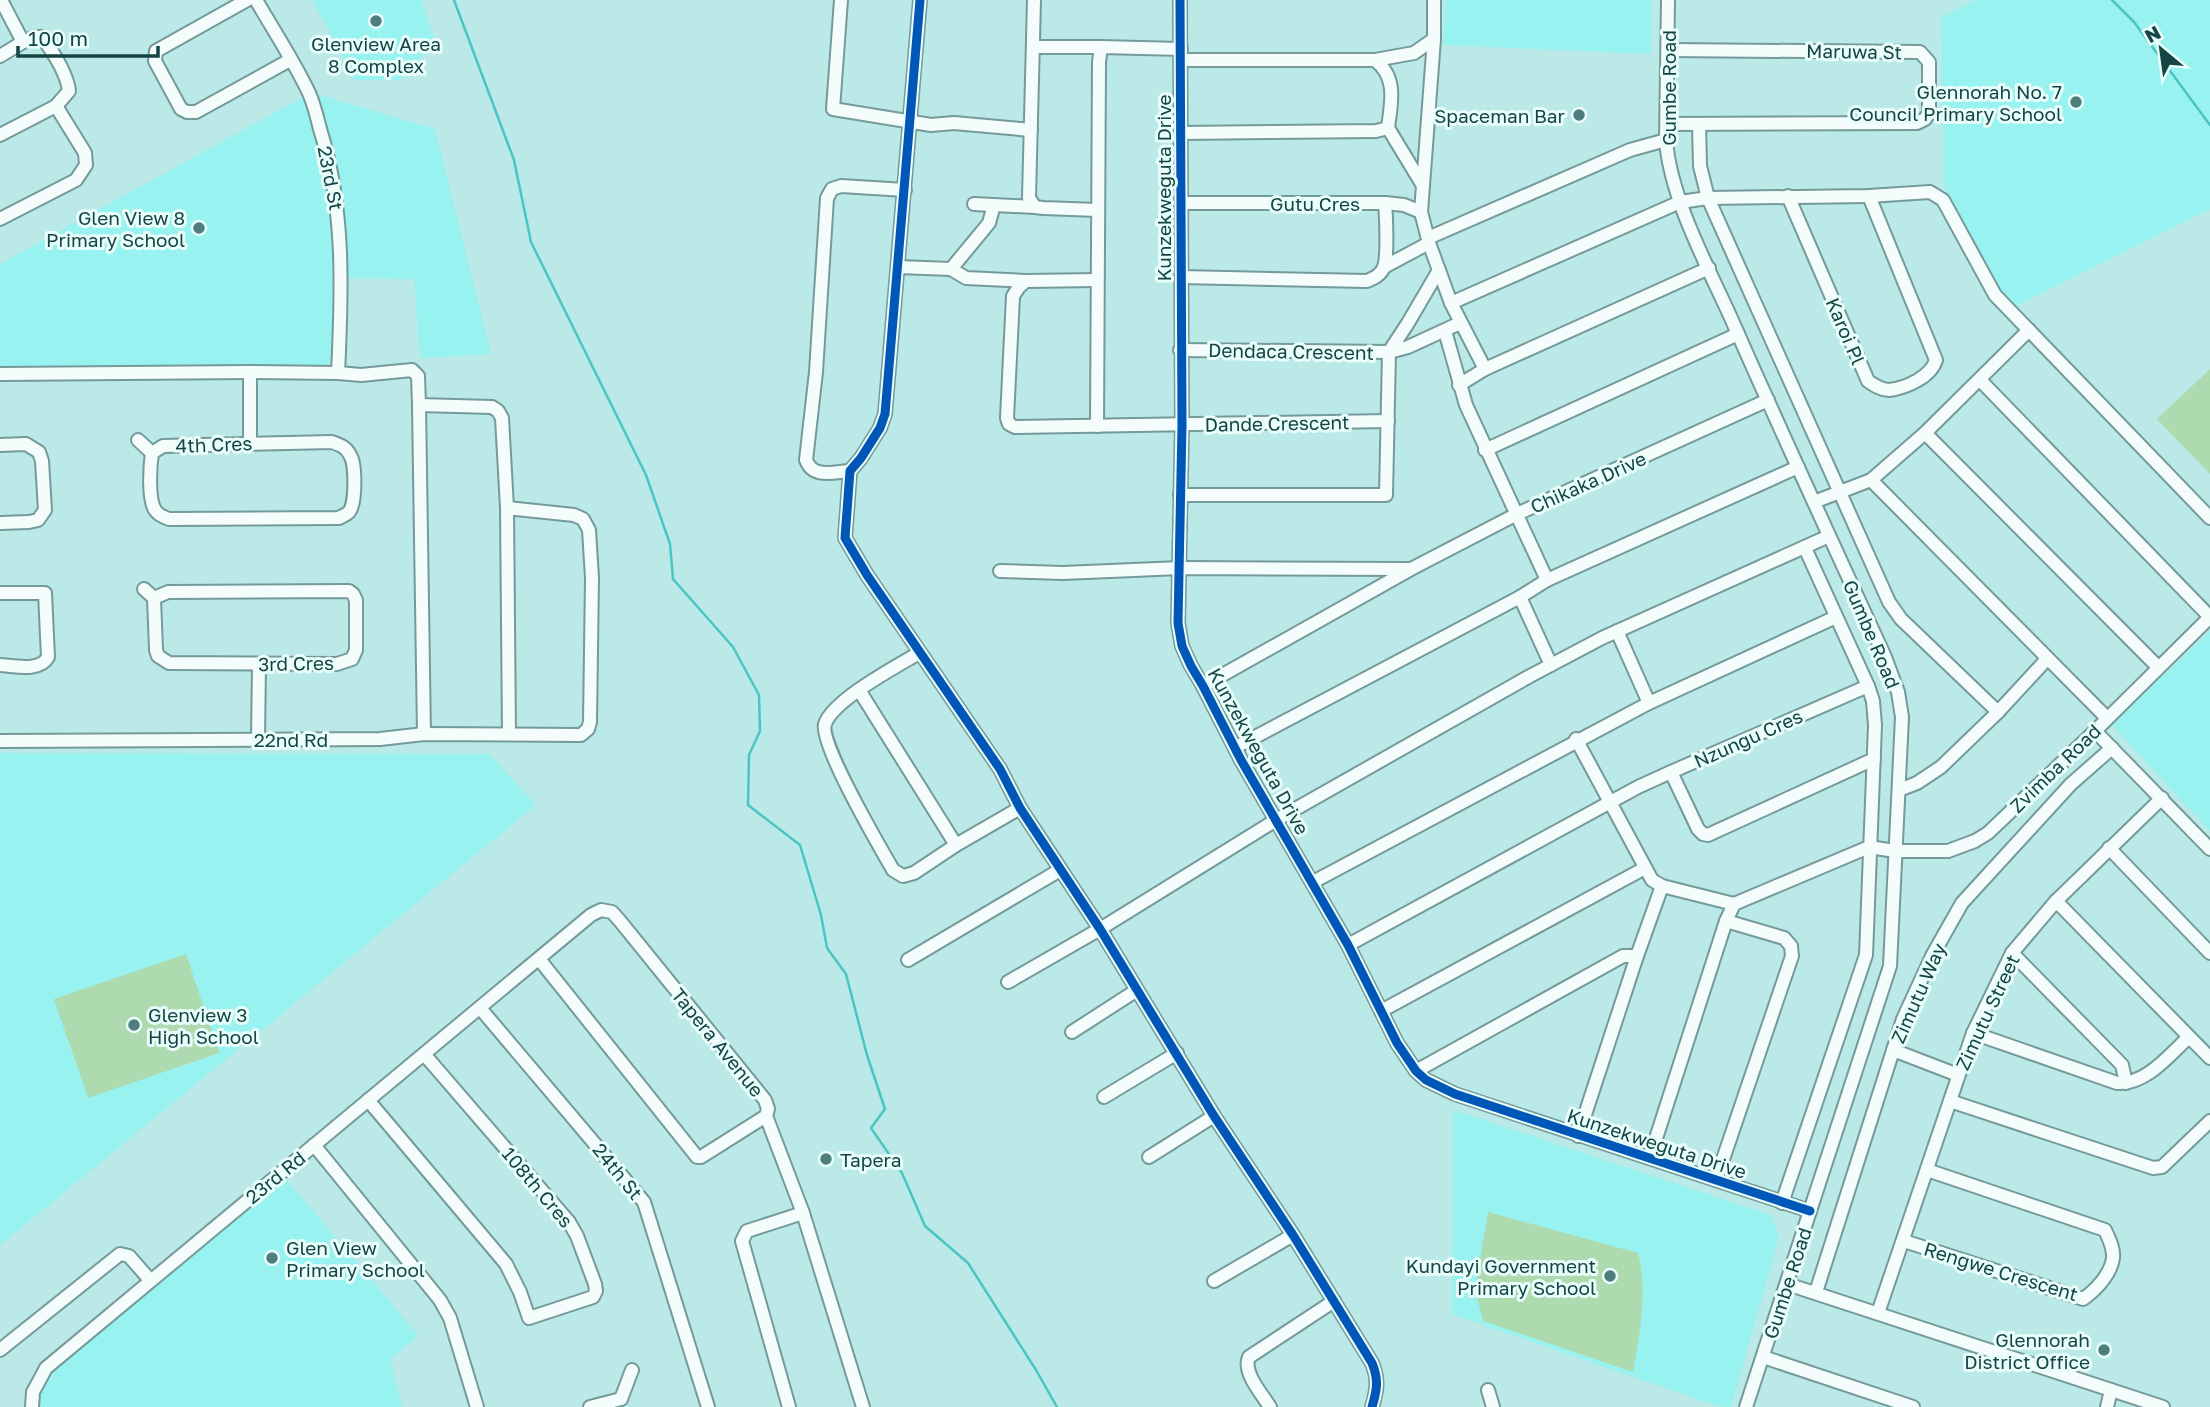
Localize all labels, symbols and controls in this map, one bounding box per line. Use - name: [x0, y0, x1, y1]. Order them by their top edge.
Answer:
- marker: Glenview Area 8 Complex: [368, 13, 384, 29]
- scale bar: [18, 14, 158, 58]
- north arrow: [2126, 14, 2196, 84]
- text: N: [2141, 20, 2164, 47]
- text: 100 m: [28, 25, 88, 51]
- street label: Gumbe Road: [1657, 30, 1680, 146]
- place label: Glenview Area 8 Complex: [311, 32, 441, 77]
- street label: Maruwa St: [1806, 39, 1902, 63]
- place label: Glennorah No. 7 Council Primary School: [1849, 80, 2062, 125]
- street label: Kunzekweguta Drive: [1152, 94, 1175, 282]
- marker: Glennorah No. 7 Council Primary School: [2068, 94, 2084, 110]
- place label: Spaceman Bar: [1434, 104, 1566, 127]
- marker: Spaceman Bar: [1571, 107, 1587, 123]
- street label: 23rd St: [313, 144, 349, 212]
- street label: Gutu Cres: [1270, 192, 1360, 215]
- place label: Glen View 8 Primary School: [46, 206, 185, 251]
- marker: Glen View 8 Primary School: [191, 220, 207, 236]
- street label: Karoi Pl: [1822, 294, 1870, 368]
- street label: Dendaca Crescent: [1208, 338, 1374, 364]
- street label: Dande Crescent: [1204, 410, 1350, 436]
- street label: 4th Cres: [175, 431, 253, 457]
- street label: Chikaka Drive: [1527, 446, 1649, 518]
- street label: Gumbe Road: [1839, 576, 1905, 692]
- street label: 3rd Cres: [258, 651, 334, 675]
- street label: Kunzekweguta Drive: [1204, 664, 1314, 838]
- street label: Nzungu Cres: [1690, 704, 1806, 772]
- street label: Zvimba Road: [2005, 719, 2105, 817]
- street label: 22nd Rd: [254, 728, 328, 751]
- street label: Zimutu Way: [1886, 939, 1950, 1047]
- street label: Zimutu Street: [1950, 951, 2024, 1073]
- street label: Tapera Avenue: [667, 983, 769, 1101]
- place label: Glenview 3 High School: [148, 1003, 259, 1048]
- marker: Glenview 3 High School: [126, 1017, 142, 1033]
- street label: Kunzekweguta Drive: [1564, 1103, 1750, 1183]
- street label: 24th St: [588, 1138, 648, 1204]
- street label: 108th Cres: [498, 1142, 578, 1232]
- street label: 23rd Rd: [240, 1146, 310, 1208]
- place label: Tapera: [840, 1148, 901, 1171]
- marker: Tapera: [818, 1151, 834, 1167]
- street label: Gumbe Road: [1758, 1224, 1816, 1342]
- place label: Glen View Primary School: [286, 1236, 425, 1281]
- street label: Rengwe Crescent: [1921, 1237, 2081, 1305]
- marker: Glen View Primary School: [264, 1250, 280, 1266]
- place label: Kundayi Government Primary School: [1406, 1254, 1596, 1299]
- marker: Kundayi Government Primary School: [1602, 1268, 1618, 1284]
- place label: Glennorah District Office: [1964, 1328, 2090, 1373]
- marker: Glennorah District Office: [2096, 1342, 2112, 1358]

